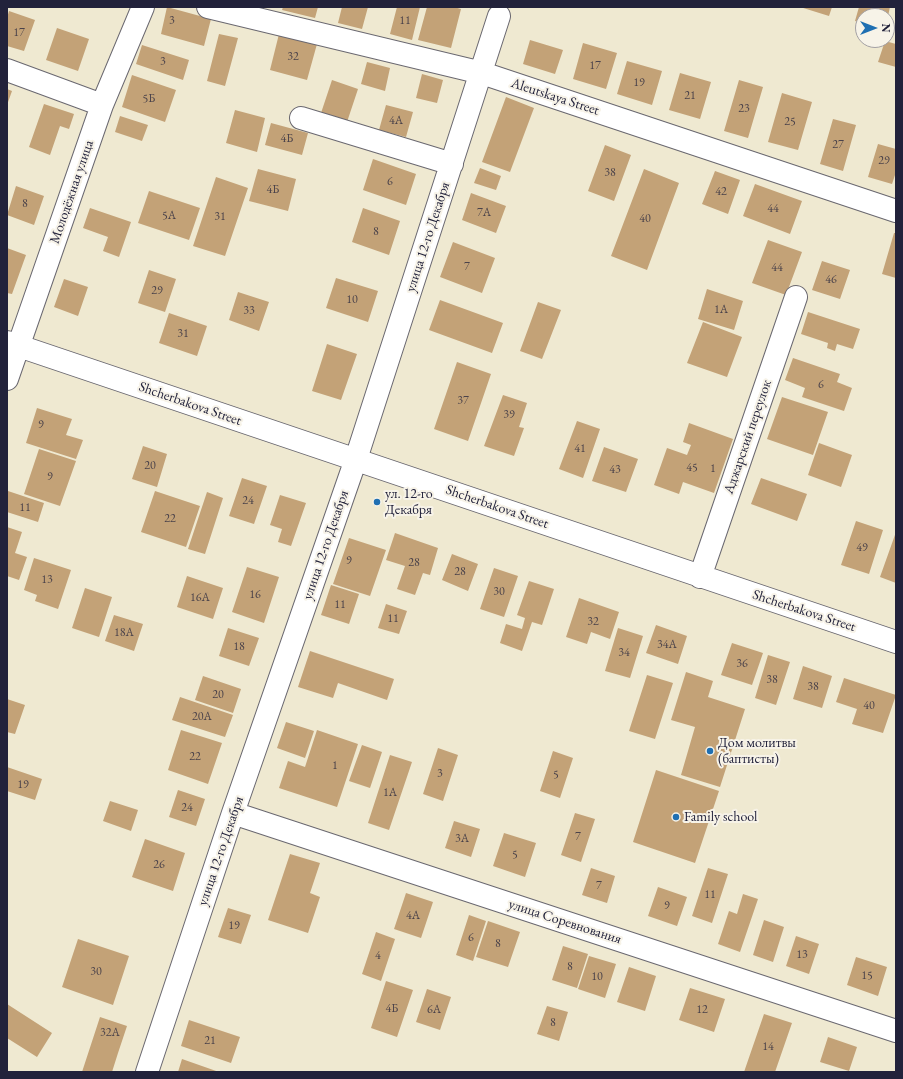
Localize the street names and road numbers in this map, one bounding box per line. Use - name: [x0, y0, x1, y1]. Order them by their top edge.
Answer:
- street label: Aleutskaya Street: [509, 75, 601, 119]
- street label: Молодёжная улица: [46, 138, 98, 246]
- street label: улица 12-го Декабря: [402, 180, 454, 294]
- street label: Аджарский переулок: [721, 378, 775, 496]
- street label: Shcherbakova Street: [136, 379, 244, 429]
- street label: Shcherbakova Street: [443, 482, 551, 532]
- street label: улица 12-го Декабря: [299, 488, 353, 602]
- street label: Shcherbakova Street: [750, 586, 858, 636]
- street label: улица 12-го Декабря: [194, 794, 248, 908]
- street label: улица Соревнования: [506, 896, 624, 948]

